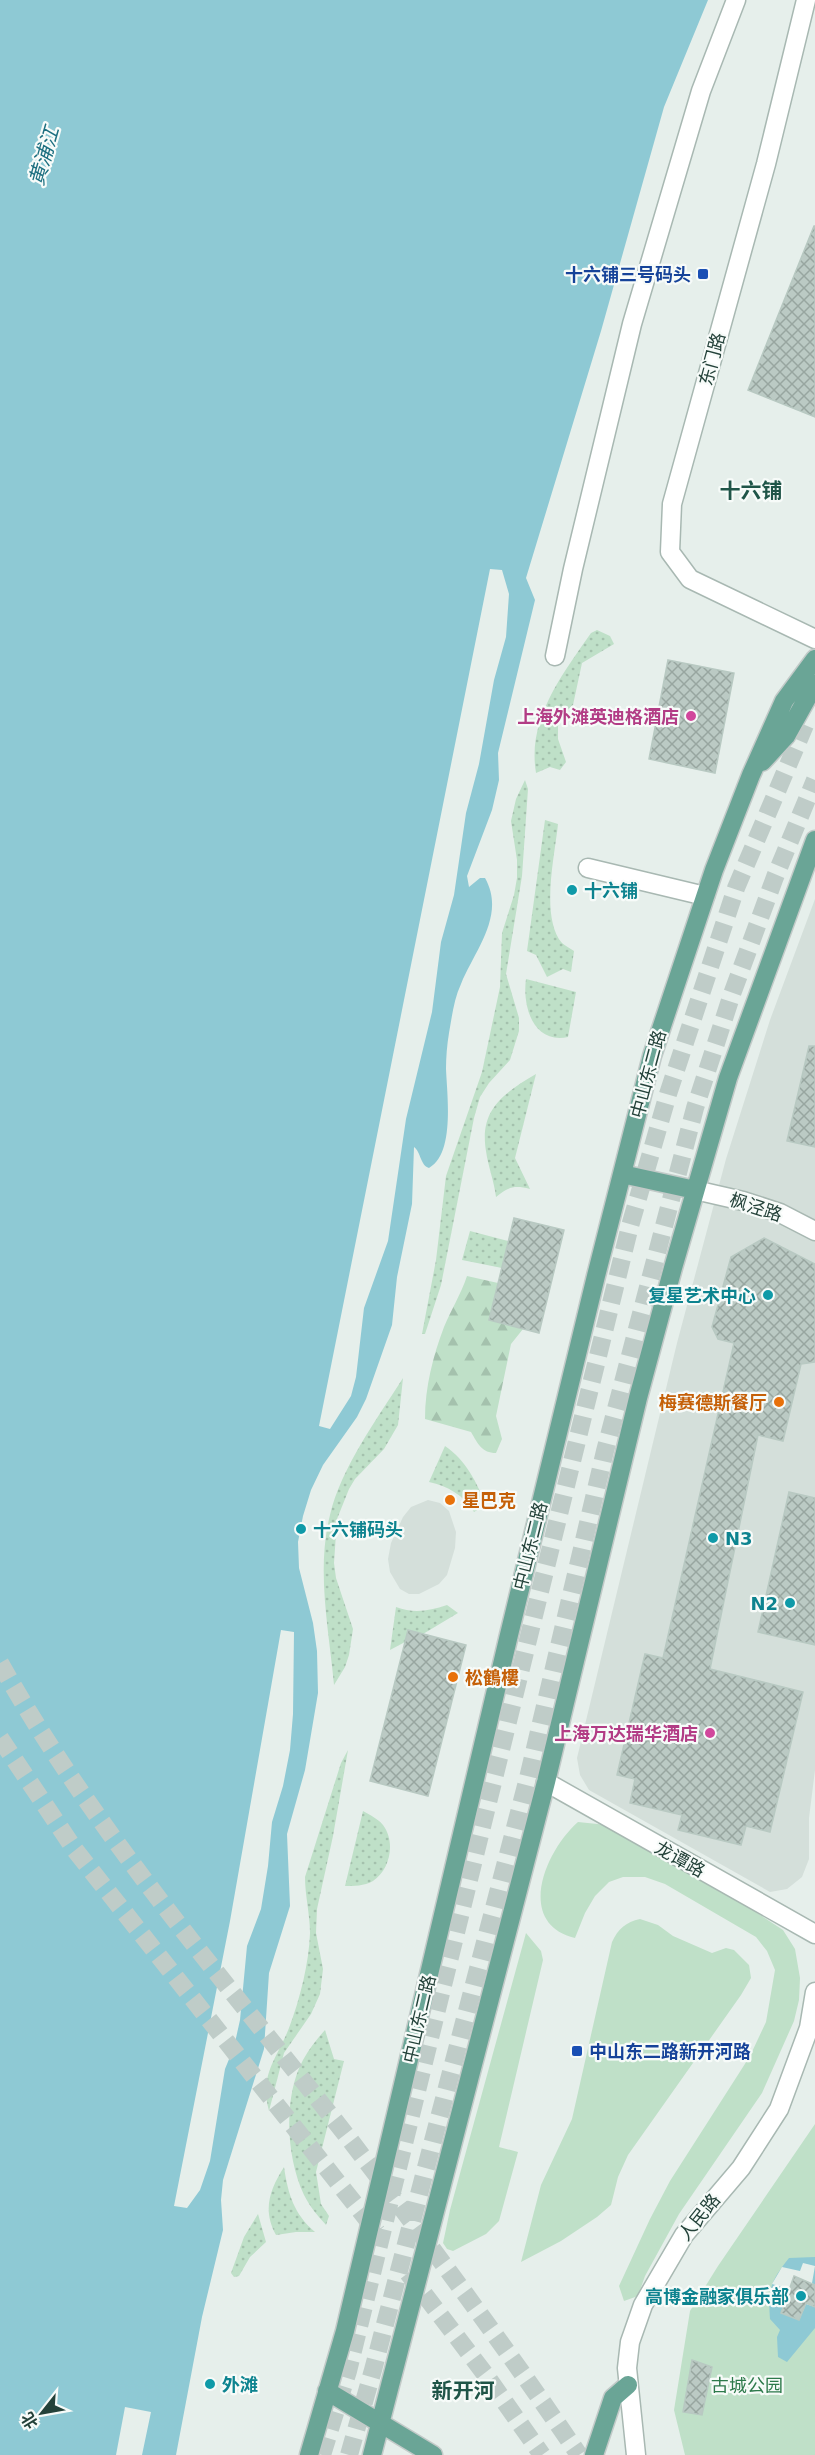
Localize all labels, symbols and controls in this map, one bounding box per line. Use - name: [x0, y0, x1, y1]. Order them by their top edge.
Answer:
- water label: 黄浦江: [24, 122, 64, 188]
- place label: 十六铺三号码头: [565, 264, 691, 285]
- marker: 十六铺三号码头: [696, 267, 710, 281]
- street label: 东门路: [695, 330, 729, 388]
- district label: 十六铺: [720, 479, 783, 503]
- place label: 上海外滩英迪格酒店: [517, 706, 679, 727]
- marker: 上海外滩英迪格酒店: [684, 709, 698, 723]
- place label: 十六铺: [584, 880, 638, 901]
- marker: 十六铺: [565, 883, 579, 897]
- street label: 中山东二路: [626, 1028, 670, 1120]
- street label: 枫泾路: [727, 1189, 785, 1225]
- place label: 复星艺术中心: [648, 1285, 756, 1306]
- marker: 复星艺术中心: [761, 1288, 775, 1302]
- place label: 梅赛德斯餐厅: [659, 1392, 767, 1413]
- marker: 梅赛德斯餐厅: [772, 1395, 786, 1409]
- place label: 星巴克: [462, 1490, 516, 1511]
- marker: 星巴克: [443, 1493, 457, 1507]
- street label: 中山东二路: [509, 1500, 551, 1592]
- place label: 十六铺码头: [313, 1519, 403, 1540]
- marker: 十六铺码头: [294, 1522, 308, 1536]
- place label: N3: [725, 1528, 753, 1549]
- marker: N3: [706, 1531, 720, 1545]
- place label: N2: [750, 1593, 778, 1614]
- marker: N2: [783, 1596, 797, 1610]
- place label: 松鶴樓: [465, 1667, 519, 1688]
- marker: 松鶴樓: [446, 1670, 460, 1684]
- place label: 上海万达瑞华酒店: [554, 1723, 698, 1744]
- marker: 上海万达瑞华酒店: [703, 1726, 717, 1740]
- street label: 龙谭路: [651, 1837, 709, 1881]
- street label: 中山东二路: [399, 1973, 439, 2065]
- place label: 中山东二路新开河路: [589, 2041, 751, 2062]
- marker: 中山东二路新开河路: [570, 2044, 584, 2058]
- street label: 人民路: [674, 2189, 724, 2245]
- place label: 高博金融家俱乐部: [645, 2286, 789, 2307]
- marker: 高博金融家俱乐部: [794, 2289, 808, 2303]
- place label: 外滩: [222, 2374, 258, 2395]
- park label: 古城公园: [711, 2375, 783, 2396]
- marker: 外滩: [203, 2377, 217, 2391]
- district label: 新开河: [432, 2379, 495, 2403]
- north arrow: [12, 2383, 72, 2443]
- text: 北: [17, 2409, 42, 2432]

